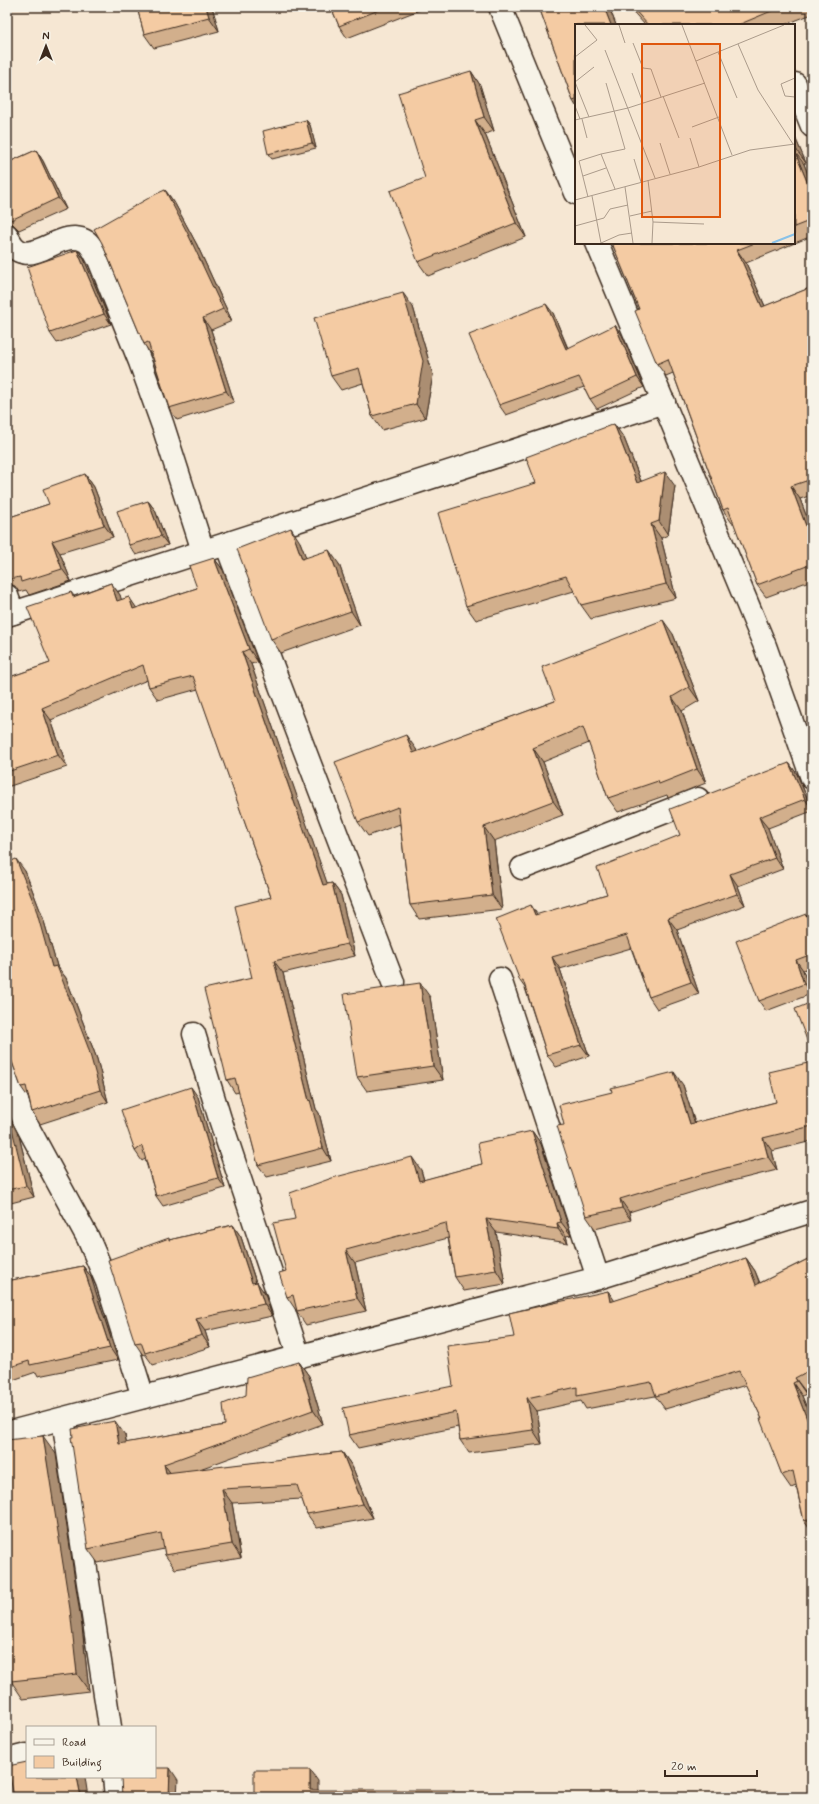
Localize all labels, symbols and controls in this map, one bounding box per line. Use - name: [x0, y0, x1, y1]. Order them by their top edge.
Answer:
- inset map: [575, 24, 795, 244]
- north arrow: [26, 26, 66, 66]
- text: N: [42, 30, 50, 44]
- legend: [26, 1726, 156, 1778]
- text: Road: [62, 1735, 86, 1751]
- scale bar: [665, 1752, 757, 1778]
- text: Building: [62, 1755, 102, 1772]
- text: 20 m: [671, 1759, 697, 1775]

